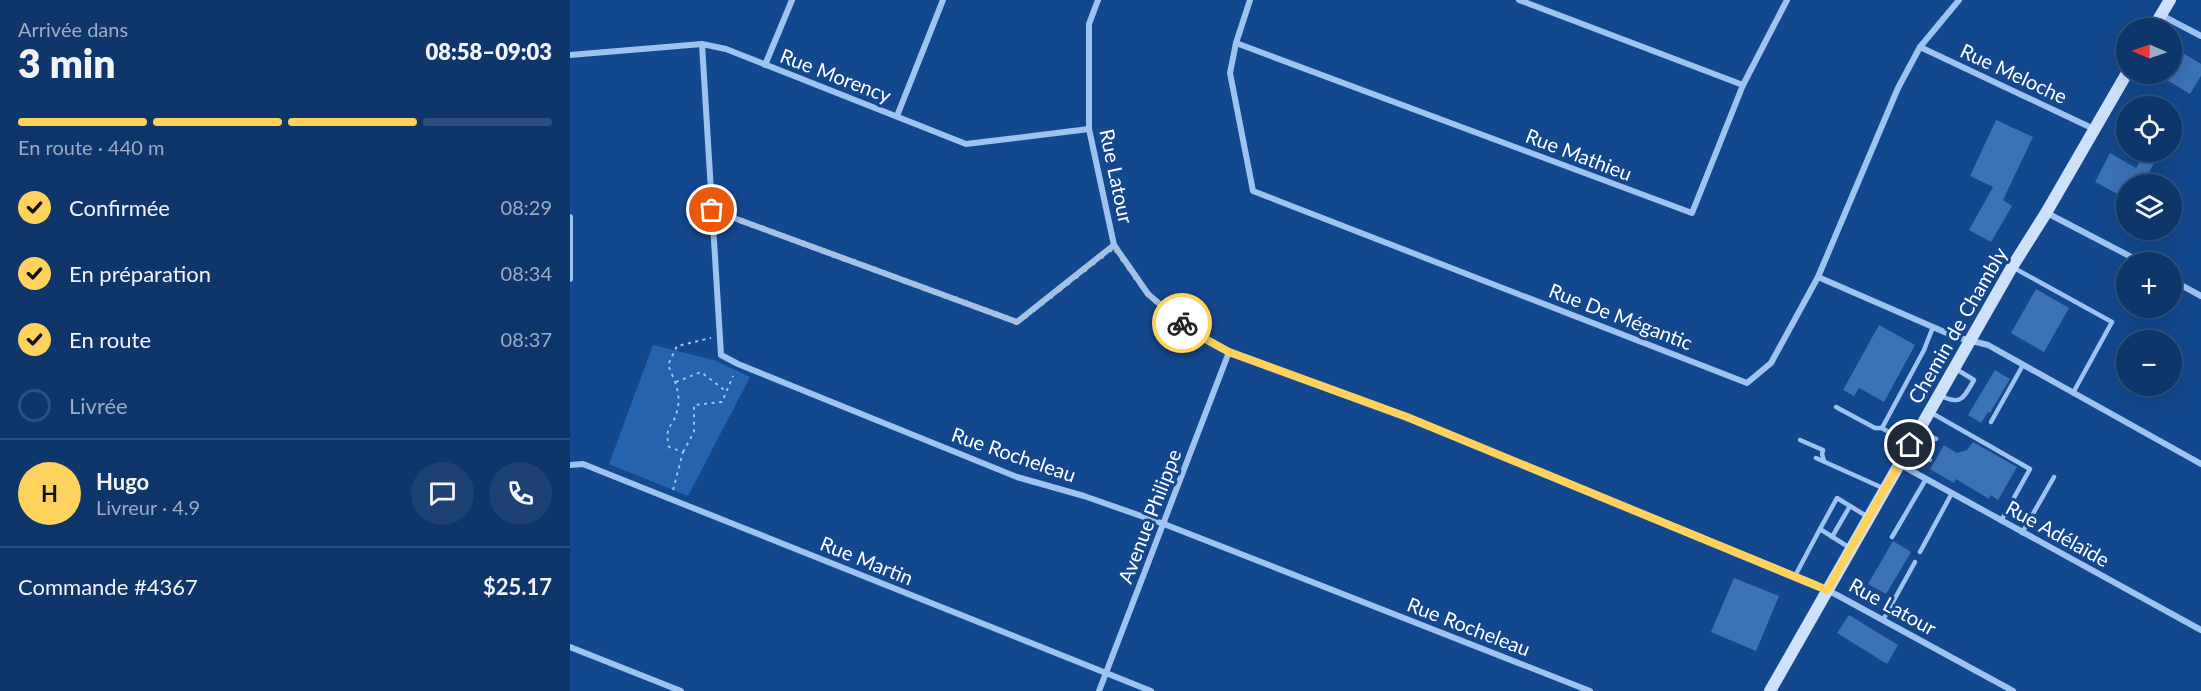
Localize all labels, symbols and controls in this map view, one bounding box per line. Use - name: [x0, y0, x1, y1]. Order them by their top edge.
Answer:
- text: Arrivée dans: [18, 17, 128, 41]
- north arrow: [2116, 18, 2182, 84]
- map controls: [2116, 18, 2182, 396]
- text: 08:58–09:03: [426, 38, 552, 65]
- street label: Rue Meloche: [1957, 38, 2071, 108]
- text: 3 min: [18, 40, 115, 86]
- street label: Rue Morency: [777, 43, 896, 107]
- button: locate: [2116, 96, 2182, 162]
- street label: Rue Mathieu: [1522, 123, 1636, 185]
- street label: Rue Latour: [1095, 127, 1139, 226]
- text: En route · 440 m: [18, 135, 164, 159]
- button: layers: [2116, 174, 2182, 240]
- pin: [686, 184, 737, 235]
- icon: check: [18, 191, 51, 224]
- icon: bag: [695, 193, 728, 226]
- text: Confirmée: [69, 194, 170, 221]
- text: 08:29: [501, 195, 552, 219]
- street label: Chemin de Chambly: [1902, 242, 2012, 407]
- button: +: [2116, 252, 2182, 318]
- icon: check: [18, 257, 51, 290]
- text: En préparation: [69, 260, 211, 287]
- text: 08:34: [501, 261, 552, 285]
- street label: Rue De Mégantic: [1546, 278, 1697, 355]
- courier: [1152, 293, 1212, 353]
- icon: bike: [1166, 307, 1199, 340]
- icon: check: [18, 323, 51, 356]
- text: En route: [69, 326, 151, 353]
- text: 08:37: [501, 327, 552, 351]
- button: −: [2116, 330, 2182, 396]
- text: Livrée: [69, 392, 128, 419]
- pin: [1884, 419, 1935, 470]
- street label: Rue Rocheleau: [949, 422, 1079, 486]
- icon: home: [1893, 428, 1926, 461]
- street label: Avenue Philippe: [1112, 446, 1186, 586]
- button: chat: [411, 462, 474, 525]
- button: phone: [489, 462, 552, 525]
- text: Hugo: [96, 468, 149, 495]
- text: H: [41, 480, 58, 507]
- text: Livreur · 4.9: [96, 495, 200, 519]
- street label: Rue Adélaïde: [2002, 495, 2114, 571]
- street label: Rue Martin: [817, 531, 917, 589]
- street label: Rue Latour: [1845, 572, 1941, 640]
- text: Commande #4367: [18, 573, 198, 600]
- text: $25.17: [483, 573, 552, 600]
- street label: Rue Rocheleau: [1404, 592, 1534, 660]

